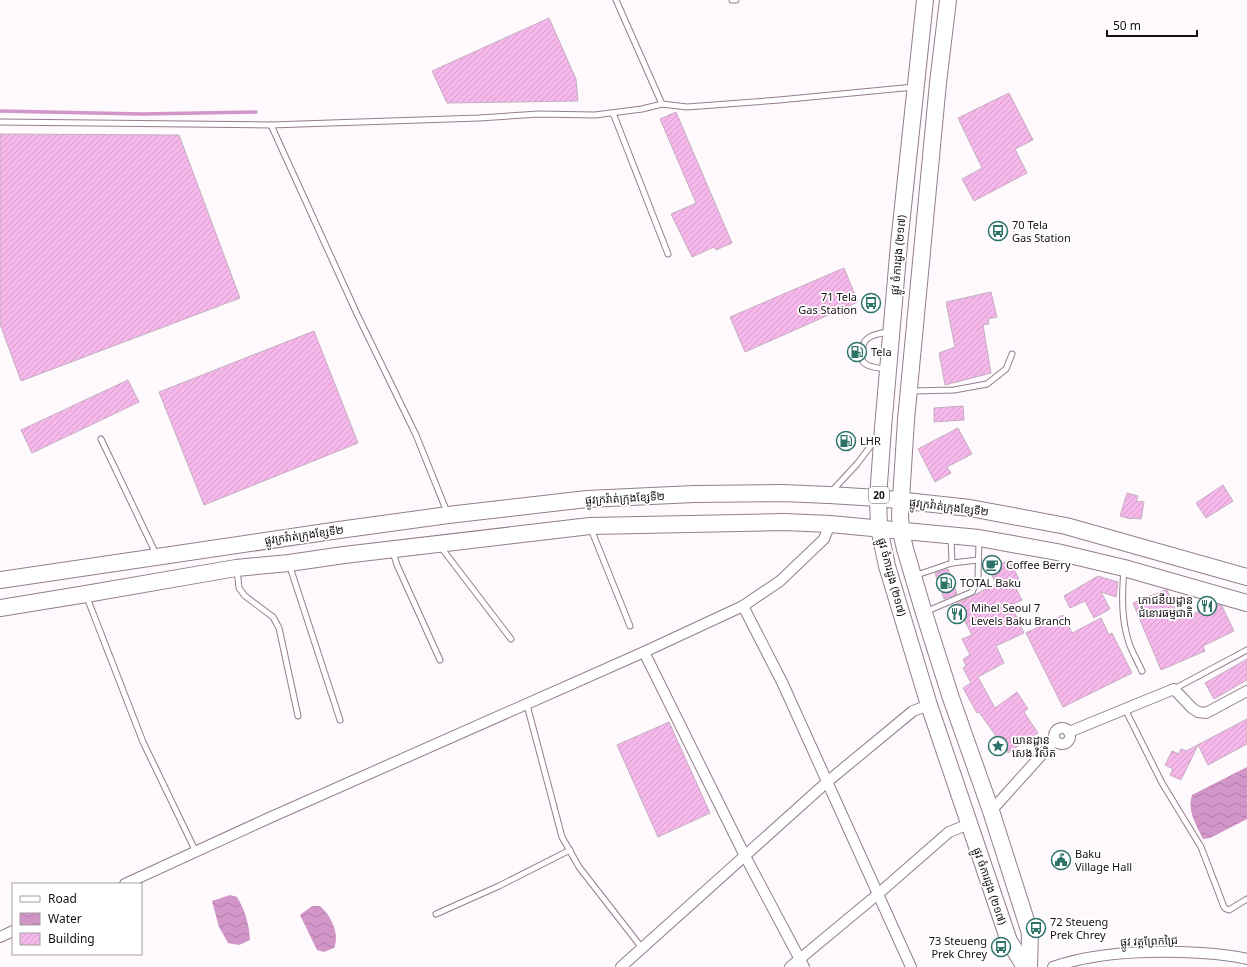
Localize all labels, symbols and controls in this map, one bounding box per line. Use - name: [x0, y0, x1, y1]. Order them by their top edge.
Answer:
- scale bar: [1107, 12, 1197, 38]
- text: 50 m: [1113, 17, 1141, 34]
- street label: ផ្លូវ ចំការដូង (២១៧): [887, 214, 912, 296]
- place label: 70 Tela Gas Station: [1012, 217, 1071, 245]
- bus stop icon: 70 Tela Gas Station: [987, 220, 1009, 242]
- place label: 71 Tela Gas Station: [798, 289, 857, 317]
- bus stop icon: 71 Tela Gas Station: [860, 292, 882, 314]
- fuel station icon: Tela: [846, 341, 868, 363]
- place label: Tela: [871, 344, 892, 359]
- fuel station icon: LHR: [835, 430, 857, 452]
- place label: LHR: [860, 433, 881, 448]
- road number: 20: [869, 487, 889, 503]
- street label: ផ្លូវក្រវ៉ាត់ក្រុងខ្សែទី២: [585, 488, 665, 510]
- street label: ផ្លូវក្រវ៉ាត់ក្រុងខ្សែទី២: [908, 494, 990, 522]
- street label: ផ្លូវក្រវ៉ាត់ក្រុងខ្សែទី២: [263, 522, 345, 551]
- street label: ផ្លូវ ចំការដូង (២១៧): [872, 536, 910, 619]
- cafe icon: Coffee Berry: [981, 554, 1003, 576]
- place label: Coffee Berry: [1006, 557, 1071, 572]
- fuel station icon: TOTAL Baku: [935, 572, 957, 594]
- place label: TOTAL Baku: [960, 575, 1021, 590]
- place label: ភោជនីយដ្ឋាន ជំនោរធម្មជាតិ: [1138, 592, 1193, 620]
- restaurant icon: ភោជនីយដ្ឋាន ជំនោរធម្មជាតិ: [1196, 595, 1218, 617]
- place label: Mihel Seoul 7 Levels Baku Branch: [971, 600, 1071, 628]
- restaurant icon: Mihel Seoul 7 Levels Baku Branch: [946, 603, 968, 625]
- place label: យានដ្ឋាន សេង វិសិត: [1012, 732, 1056, 760]
- place icon: យានដ្ឋាន សេង វិសិត: [987, 735, 1009, 757]
- street label: ផ្លូវ ចំការដូង (២១៧): [967, 845, 1011, 928]
- place label: Baku Village Hall: [1075, 846, 1132, 874]
- public building icon: Baku Village Hall: [1050, 849, 1072, 871]
- legend: [12, 883, 142, 955]
- text: Road: [48, 890, 77, 907]
- text: Water: [48, 910, 82, 927]
- place label: 72 Steueng Prek Chrey: [1050, 914, 1108, 942]
- bus stop icon: 72 Steueng Prek Chrey: [1025, 917, 1047, 939]
- text: Building: [48, 930, 95, 947]
- street label: ផ្លូវ វត្តព្រែកជ្រៃ: [1120, 932, 1178, 952]
- place label: 73 Steueng Prek Chrey: [929, 933, 987, 961]
- bus stop icon: 73 Steueng Prek Chrey: [990, 936, 1012, 958]

